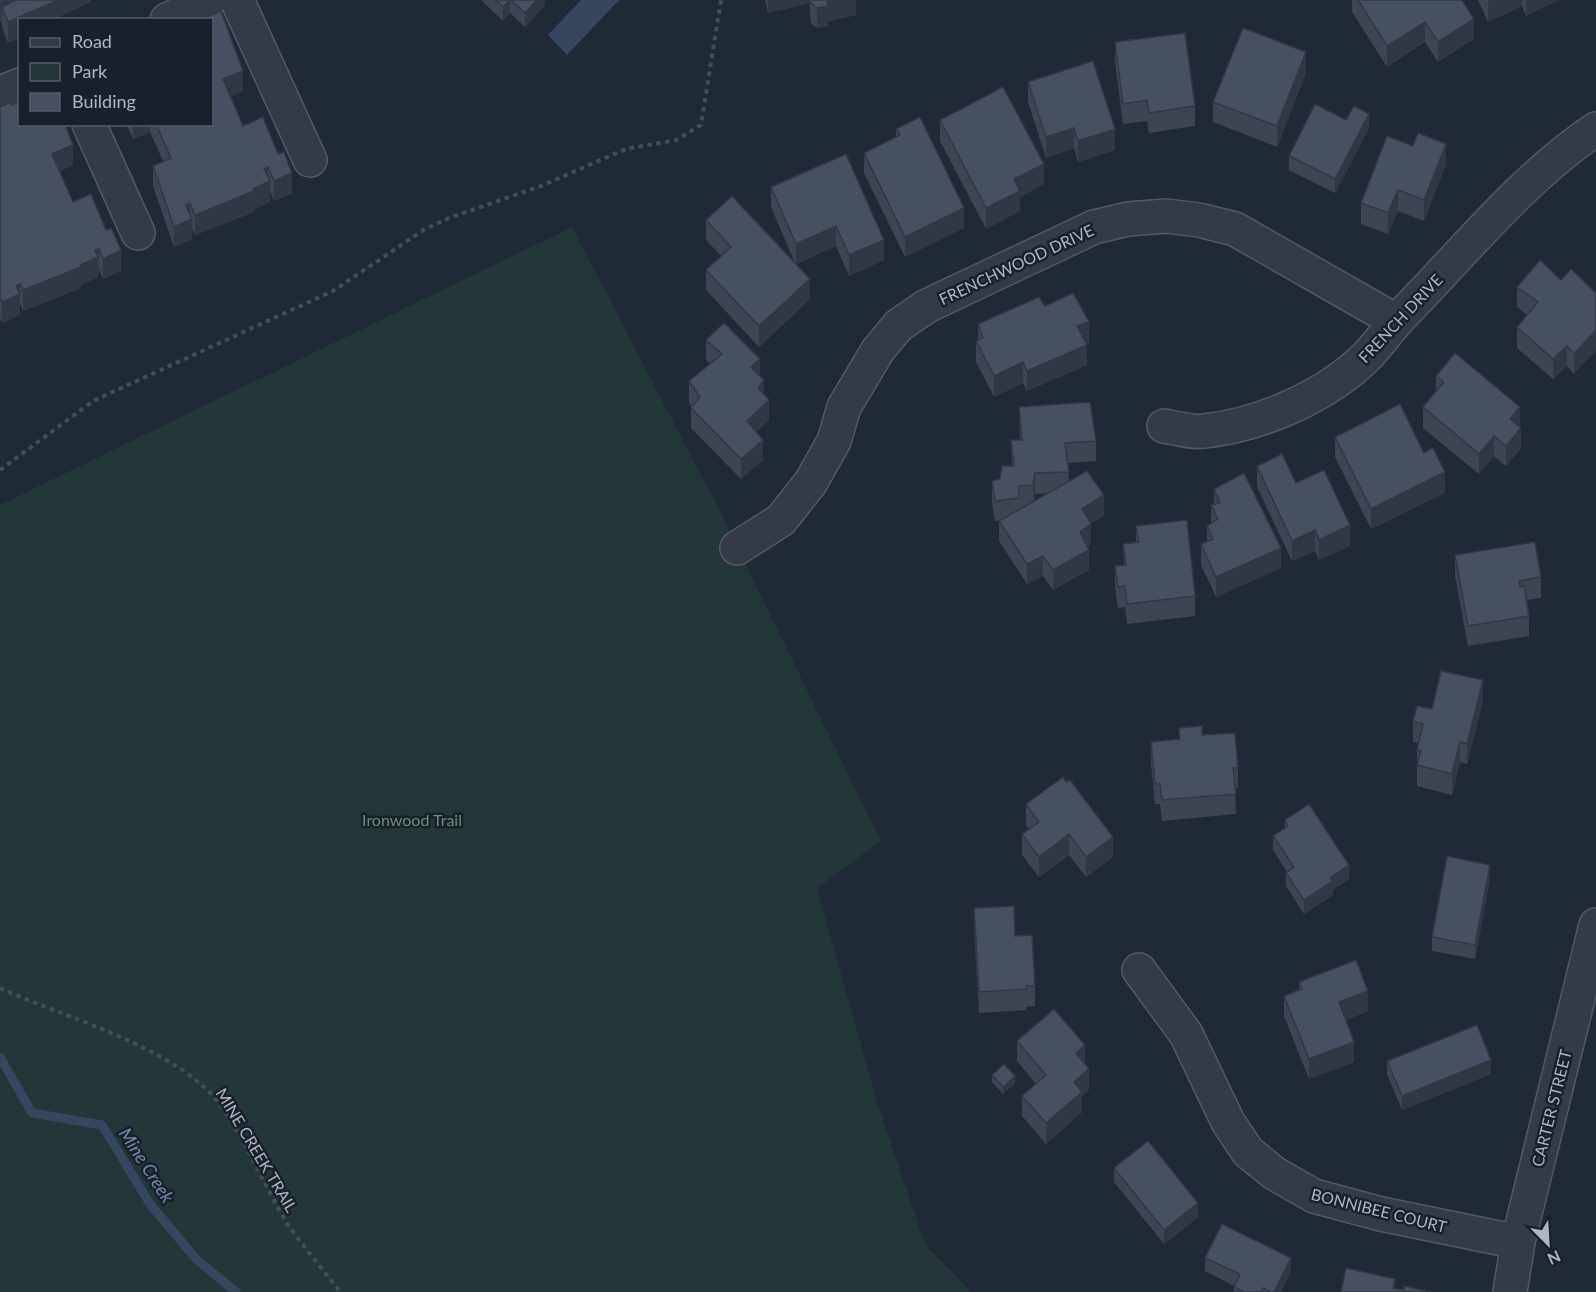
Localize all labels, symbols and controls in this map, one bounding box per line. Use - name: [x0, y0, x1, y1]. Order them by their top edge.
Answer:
- legend: [18, 18, 213, 126]
- text: Road: [72, 30, 112, 52]
- text: Park: [72, 60, 108, 82]
- text: Building: [72, 90, 136, 112]
- street label: FRENCHWOOD DRIVE: [936, 220, 1096, 308]
- street label: FRENCH DRIVE: [1354, 270, 1446, 366]
- park label: Ironwood Trail: [362, 810, 462, 829]
- street label: CARTER STREET: [1527, 1047, 1575, 1169]
- street label: MINE CREEK TRAIL: [212, 1085, 302, 1215]
- water label: Mine Creek: [115, 1124, 180, 1207]
- street label: BONNIBEE COURT: [1309, 1184, 1449, 1236]
- north arrow: [1518, 1214, 1578, 1274]
- text: N: [1545, 1247, 1564, 1269]

